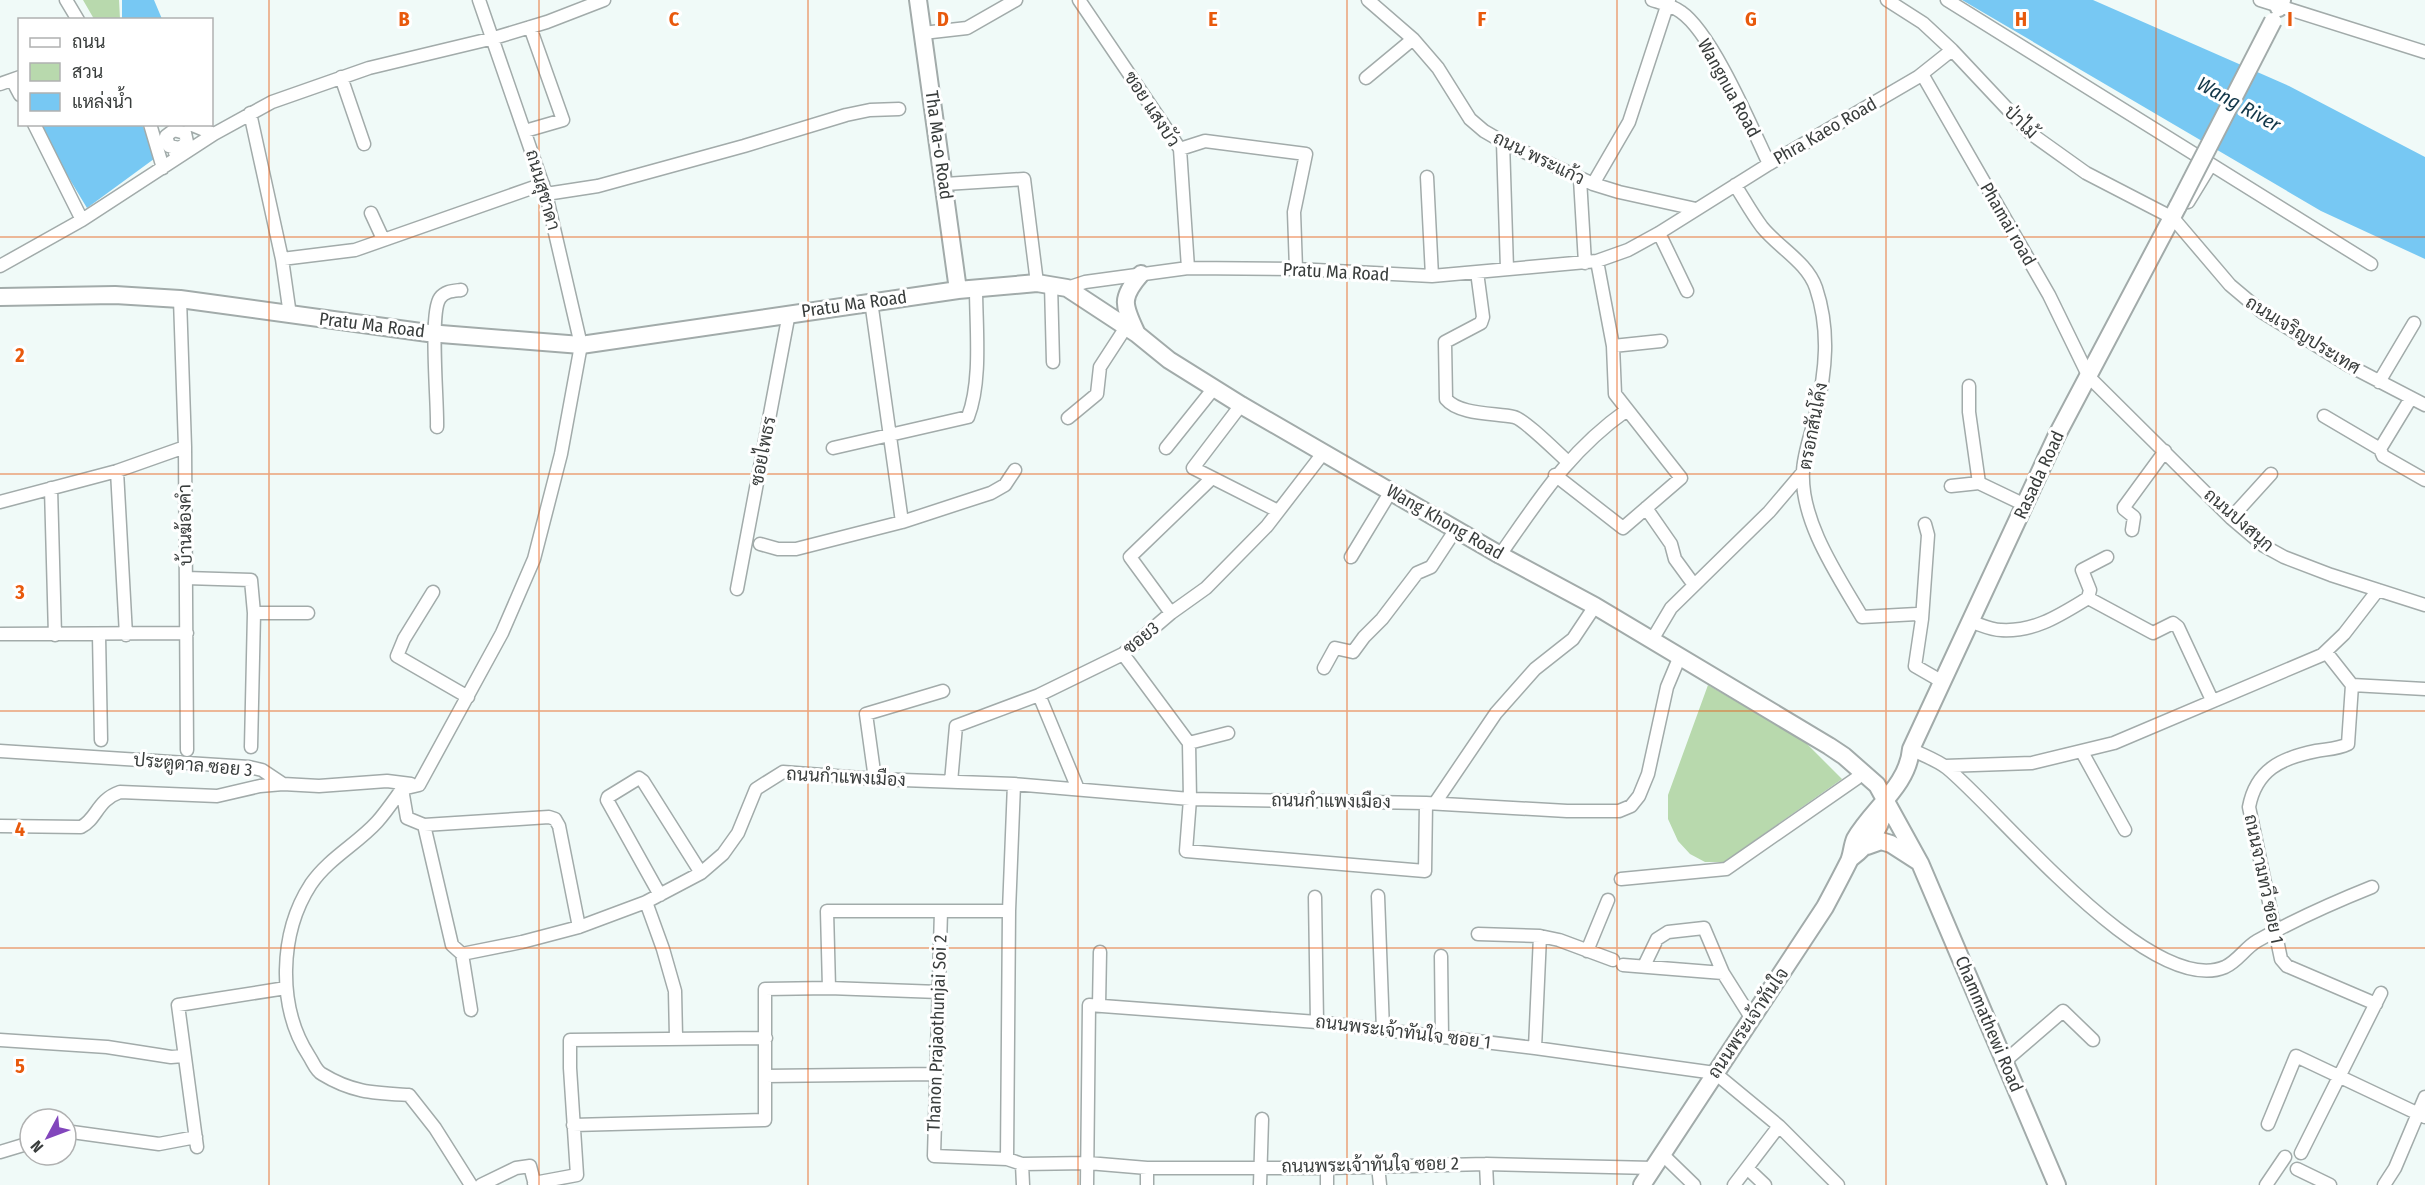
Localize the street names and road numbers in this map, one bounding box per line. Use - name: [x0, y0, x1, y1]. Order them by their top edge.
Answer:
- street label: Wangnua Road: [1693, 35, 1765, 141]
- street label: ซอย แสงบัว: [1119, 67, 1185, 151]
- street label: Tha Ma-o Road: [920, 89, 958, 201]
- street label: Phra Kaeo Road: [1770, 93, 1880, 169]
- street label: ป่าไม้: [1999, 99, 2045, 144]
- street label: ถนน พระแก้ว: [1490, 126, 1589, 190]
- street label: ถนนสุชาดา: [520, 147, 565, 233]
- street label: Phamai road: [1975, 179, 2041, 269]
- street label: Pratu Ma Road: [1282, 258, 1390, 286]
- street label: Pratu Ma Road: [800, 286, 908, 322]
- street label: ถนนเจริญประเทศ: [2242, 291, 2364, 379]
- street label: Pratu Ma Road: [318, 308, 426, 342]
- street label: ตรอกสันโค้ง: [1792, 380, 1832, 471]
- street label: ซอยไพธร: [744, 414, 781, 488]
- street label: Rasada Road: [2009, 427, 2069, 523]
- street label: Wang Khong Road: [1382, 479, 1508, 565]
- street label: บ้านฆ้องคำ: [172, 484, 197, 566]
- street label: ถนนปงสนุก: [2199, 484, 2279, 557]
- street label: ซอย3: [1119, 617, 1163, 659]
- street label: ประตูดาล ซอย 3: [132, 749, 253, 783]
- street label: ถนนกำแพงเมือง: [786, 762, 906, 791]
- street label: ถนนกำแพงเมือง: [1271, 788, 1391, 813]
- street label: ถนนจามทวี ซอย 1: [2240, 812, 2290, 946]
- street label: Thanon Prajaothunjai Soi 2: [923, 934, 951, 1132]
- street label: Chammathewi Road: [1950, 953, 2028, 1095]
- street label: ถนนพระเจ้าทันใจ: [1701, 962, 1793, 1083]
- street label: ถนนพระเจ้าทันใจ ซอย 1: [1314, 1008, 1492, 1054]
- street label: ถนนพระเจ้าทันใจ ซอย 2: [1281, 1150, 1459, 1178]

